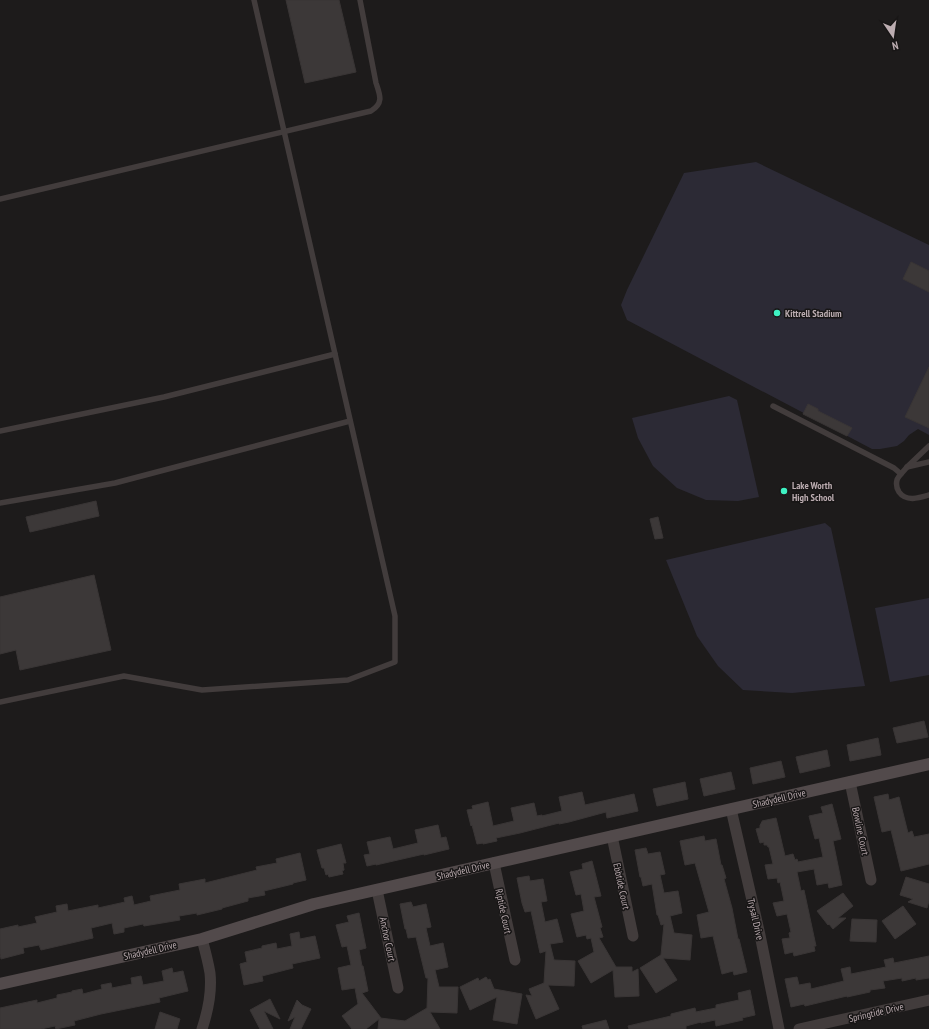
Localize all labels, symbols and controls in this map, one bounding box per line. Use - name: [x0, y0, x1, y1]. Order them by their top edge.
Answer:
- north arrow: [873, 16, 913, 56]
- text: N: [891, 38, 900, 53]
- place label: Kittrell Stadium: [785, 307, 842, 320]
- marker: Kittrell Stadium: [772, 308, 782, 318]
- place label: Lake Worth High School: [792, 479, 835, 504]
- marker: Lake Worth High School: [779, 486, 789, 496]
- street label: Shadydell Drive: [751, 786, 807, 811]
- street label: Bowline Court: [849, 806, 872, 857]
- street label: Shadydell Drive: [435, 858, 491, 883]
- street label: Ebbtide Court: [610, 862, 633, 911]
- street label: Riptide Court: [492, 887, 515, 935]
- street label: Trysail Drive: [744, 897, 767, 941]
- street label: Anchor Court: [376, 916, 399, 963]
- street label: Shadydell Drive: [122, 938, 178, 963]
- street label: Springtide Drive: [847, 1000, 905, 1025]

